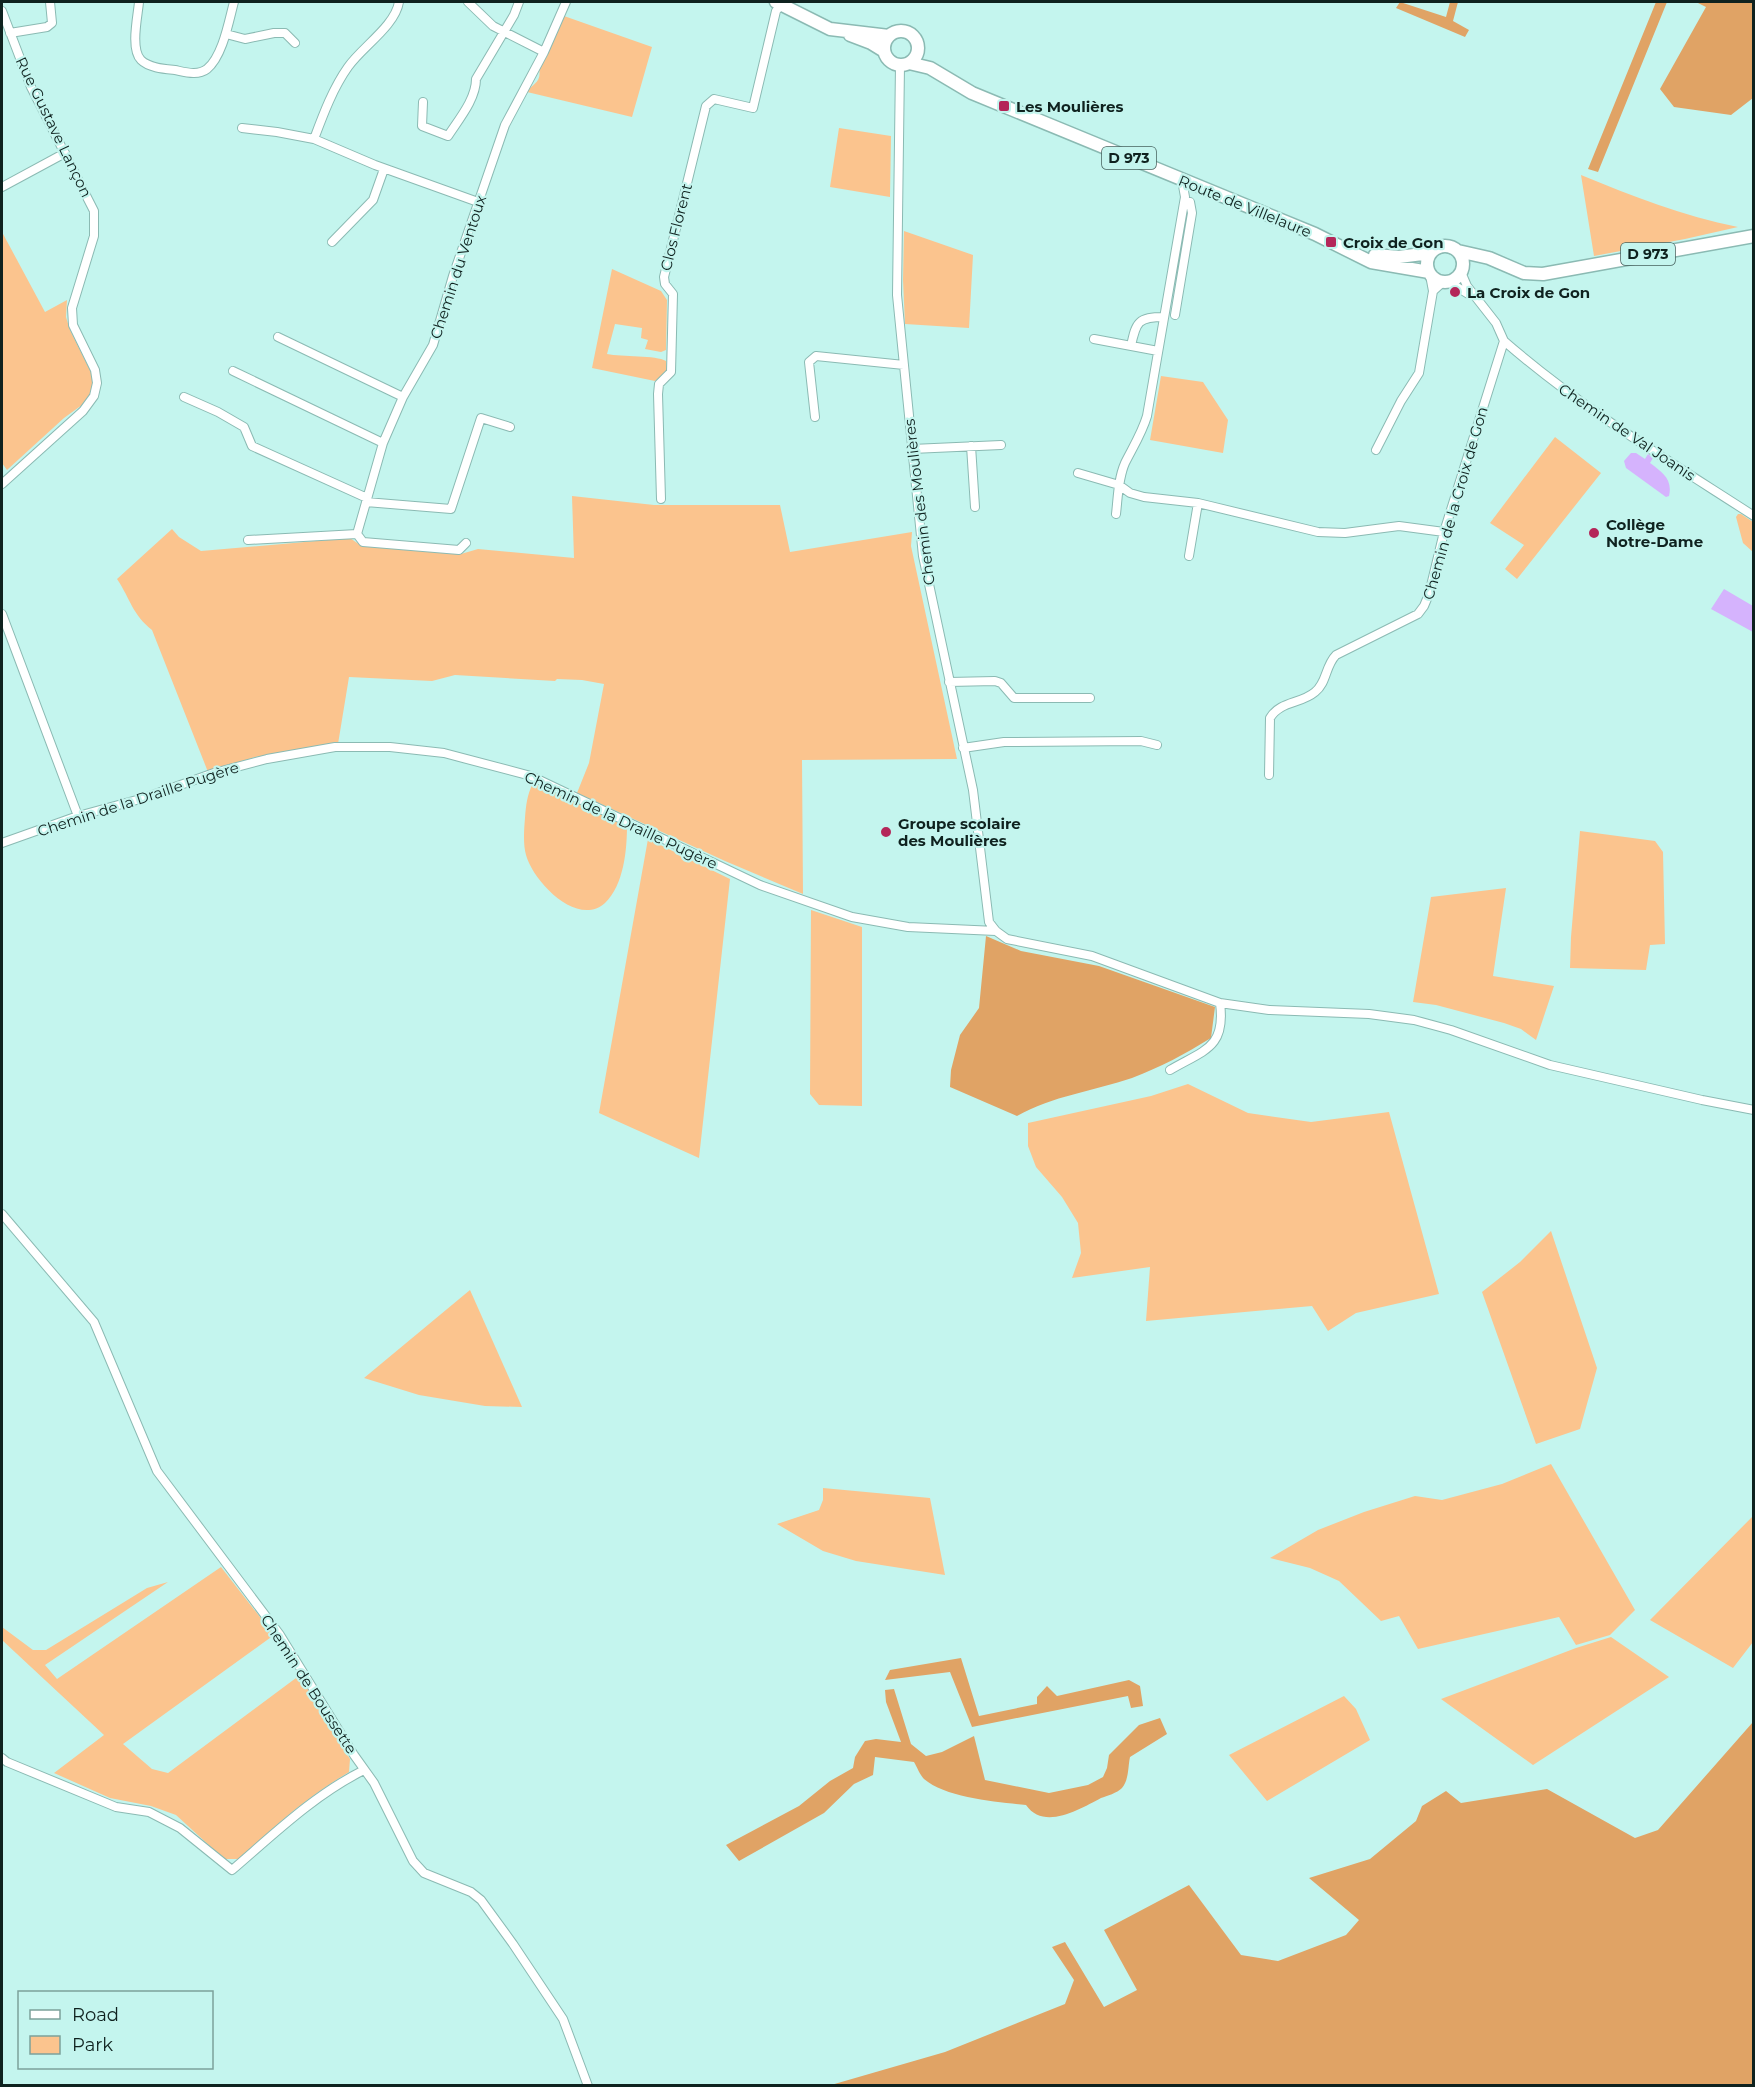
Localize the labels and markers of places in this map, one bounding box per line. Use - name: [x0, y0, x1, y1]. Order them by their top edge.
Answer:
- place label: Les Moulières: [1016, 97, 1123, 116]
- marker: Les Moulières: [997, 99, 1011, 113]
- place label: Croix de Gon: [1343, 233, 1444, 252]
- marker: Croix de Gon: [1324, 235, 1338, 249]
- place label: La Croix de Gon: [1467, 283, 1590, 302]
- marker: La Croix de Gon: [1448, 285, 1462, 299]
- place label: Collège Notre-Dame: [1606, 515, 1703, 551]
- marker: Collège Notre-Dame: [1587, 526, 1601, 540]
- place label: Groupe scolaire des Moulières: [898, 814, 1021, 850]
- marker: Groupe scolaire des Moulières: [879, 825, 893, 839]

